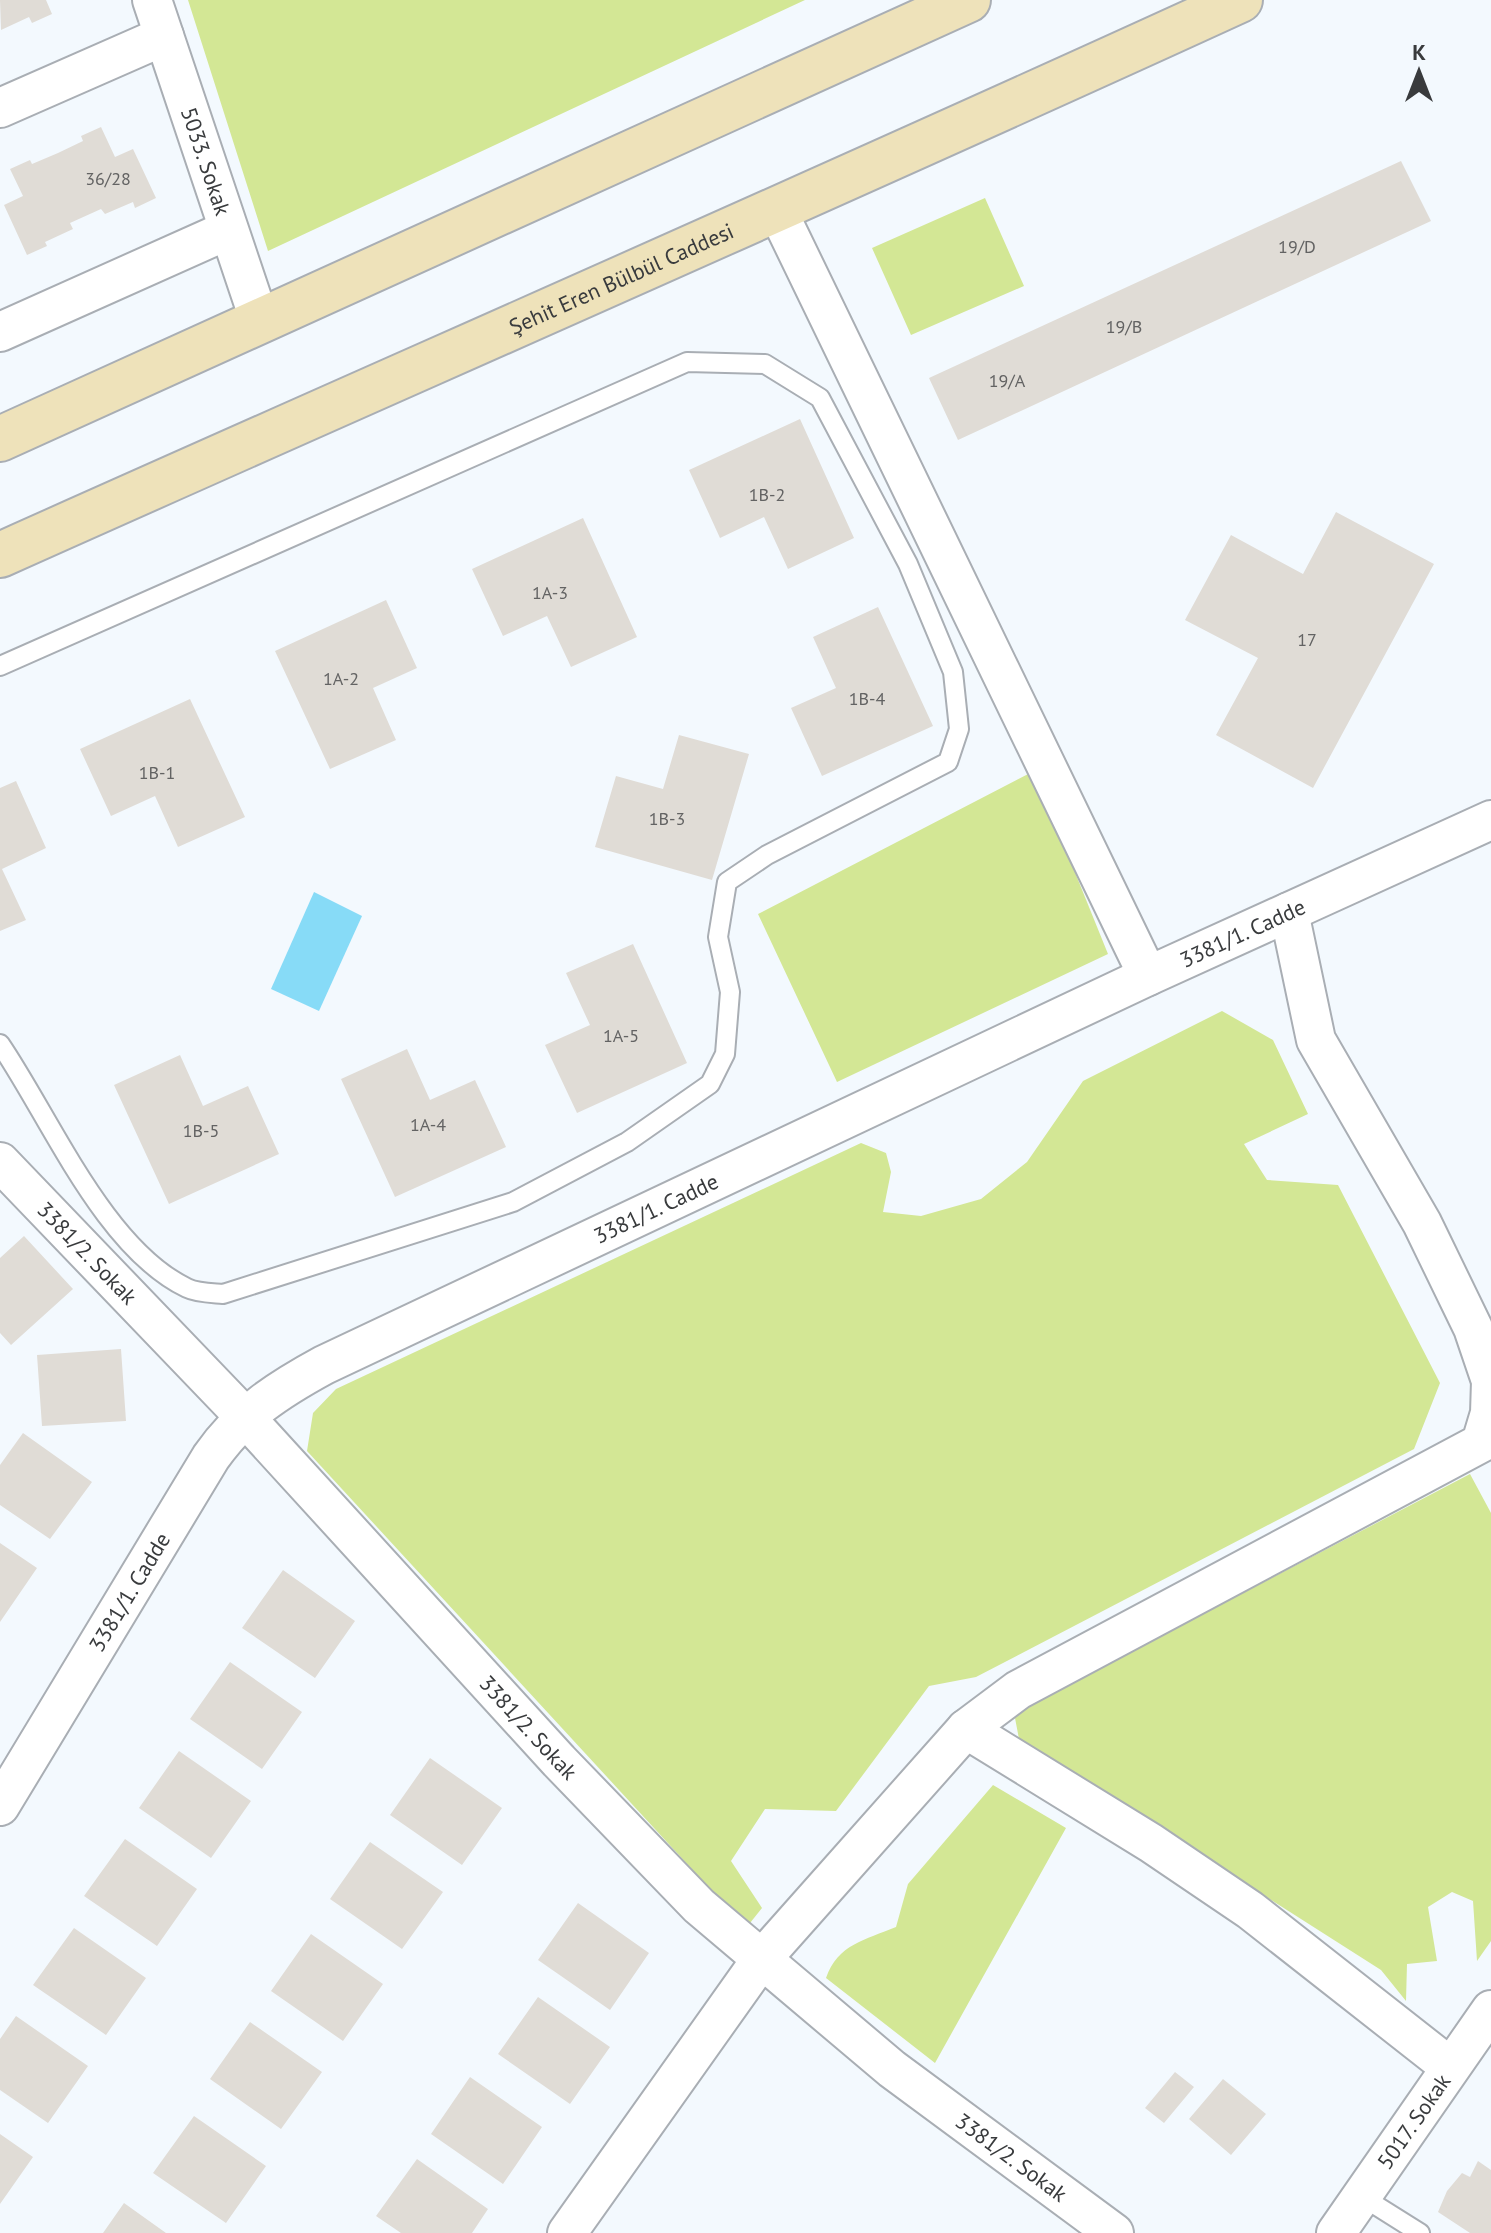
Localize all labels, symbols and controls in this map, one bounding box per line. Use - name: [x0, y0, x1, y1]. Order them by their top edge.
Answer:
- north arrow: [1379, 32, 1459, 112]
- text: K: [1412, 38, 1426, 66]
- street label: 5033. Sokak: [175, 103, 237, 219]
- house number: 36/28: [85, 167, 131, 190]
- street label: Şehit Eren Bülbül Caddesi: [505, 216, 738, 341]
- house number: 19/D: [1278, 235, 1316, 258]
- house number: 19/B: [1106, 315, 1142, 338]
- house number: 19/A: [989, 369, 1026, 392]
- house number: 1B-2: [749, 483, 785, 506]
- house number: 1A-3: [532, 581, 568, 604]
- house number: 17: [1297, 628, 1317, 651]
- house number: 1A-2: [323, 667, 359, 690]
- house number: 1B-4: [849, 687, 885, 710]
- house number: 1B-1: [139, 761, 175, 784]
- house number: 1B-3: [649, 807, 685, 830]
- street label: 3381/1. Cadde: [1175, 892, 1310, 974]
- house number: 1A-5: [603, 1024, 639, 1047]
- house number: 1A-4: [410, 1113, 446, 1136]
- house number: 1B-5: [183, 1119, 219, 1142]
- street label: 3381/1. Cadde: [589, 1167, 723, 1250]
- street label: 3381/2. Sokak: [31, 1196, 143, 1311]
- street label: 3381/1. Cadde: [83, 1527, 176, 1657]
- street label: 3381/2. Sokak: [474, 1669, 584, 1786]
- street label: 5017. Sokak: [1371, 2068, 1457, 2174]
- street label: 3381/2. Sokak: [950, 2107, 1073, 2208]

